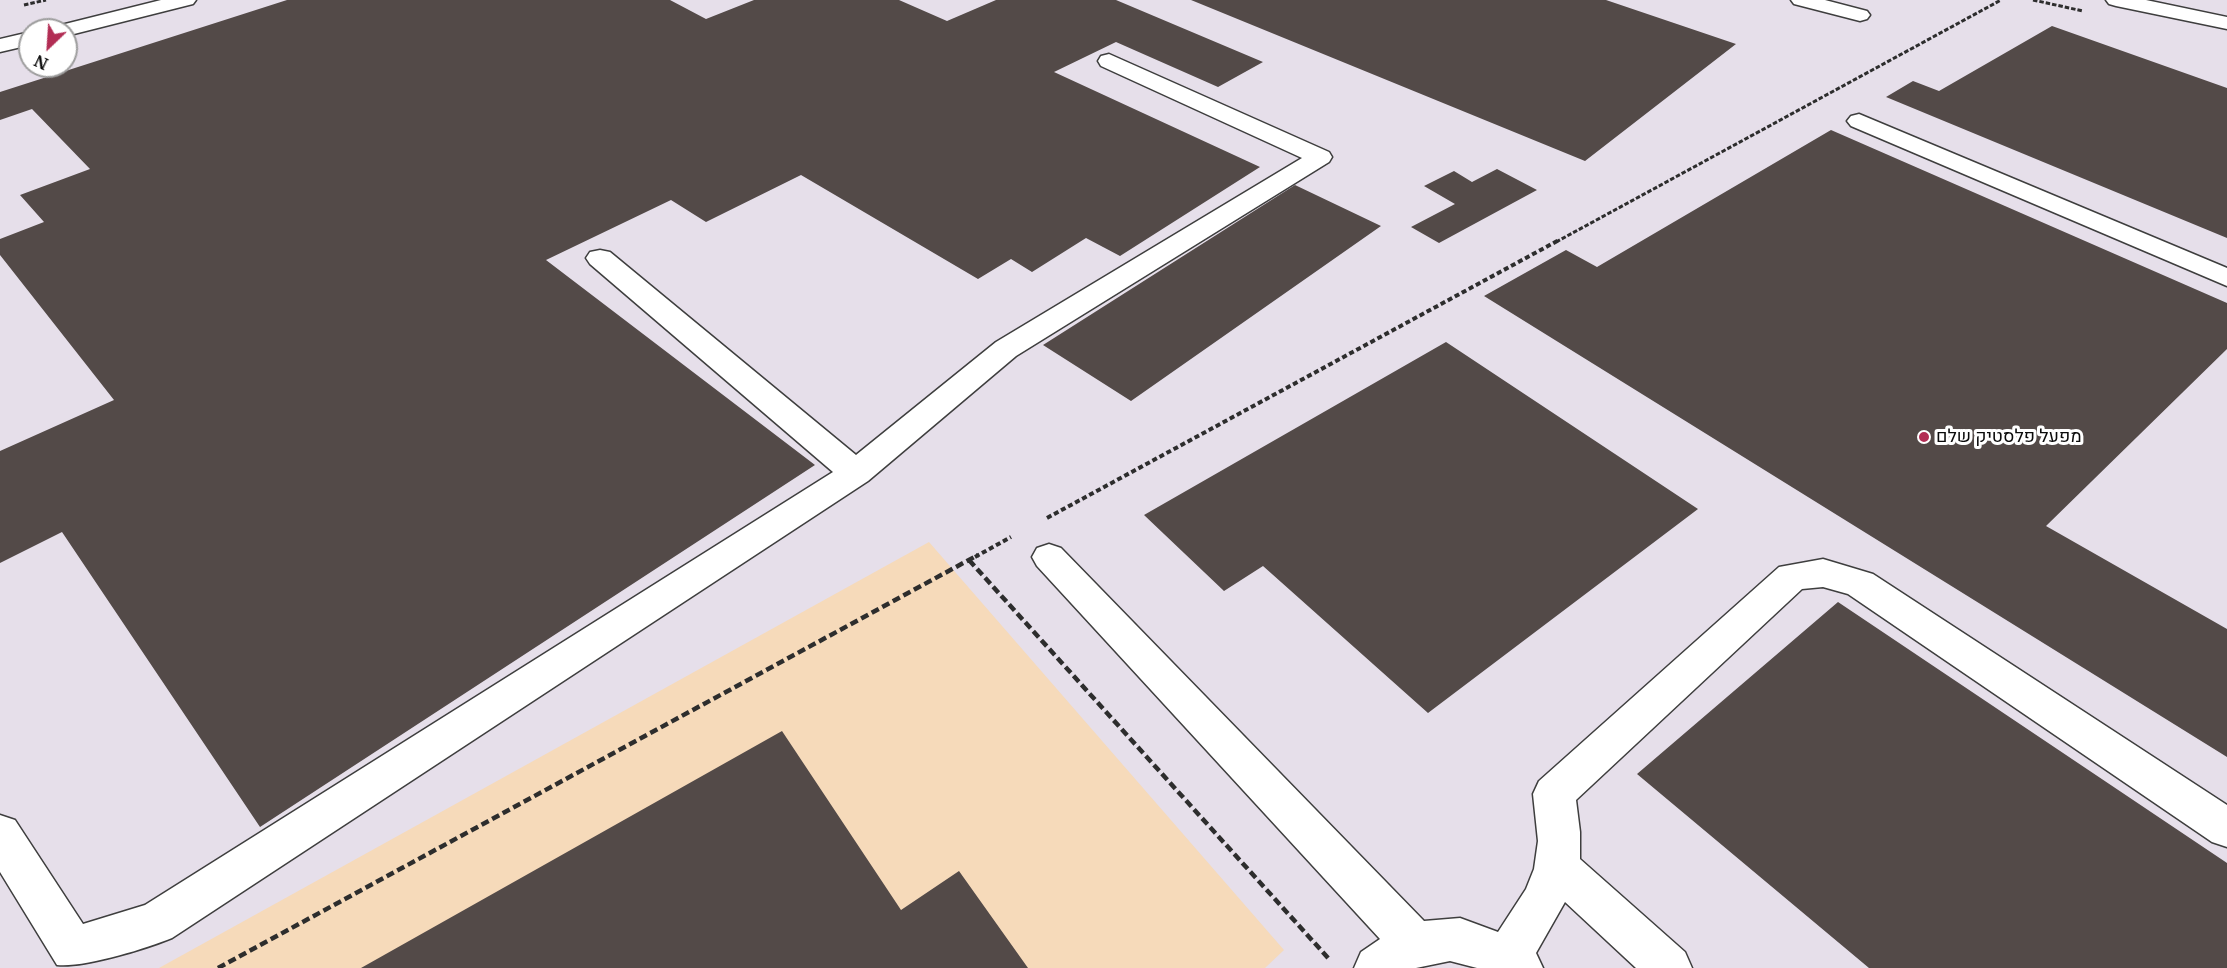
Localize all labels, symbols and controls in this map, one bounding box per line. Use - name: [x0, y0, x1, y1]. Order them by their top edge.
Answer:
- north arrow: [18, 18, 78, 78]
- text: N: [31, 51, 51, 74]
- place label: מפעל פלסטיק שלם: [1936, 426, 2082, 448]
- marker: מפעל פלסטיק שלם: [1917, 430, 1931, 444]

